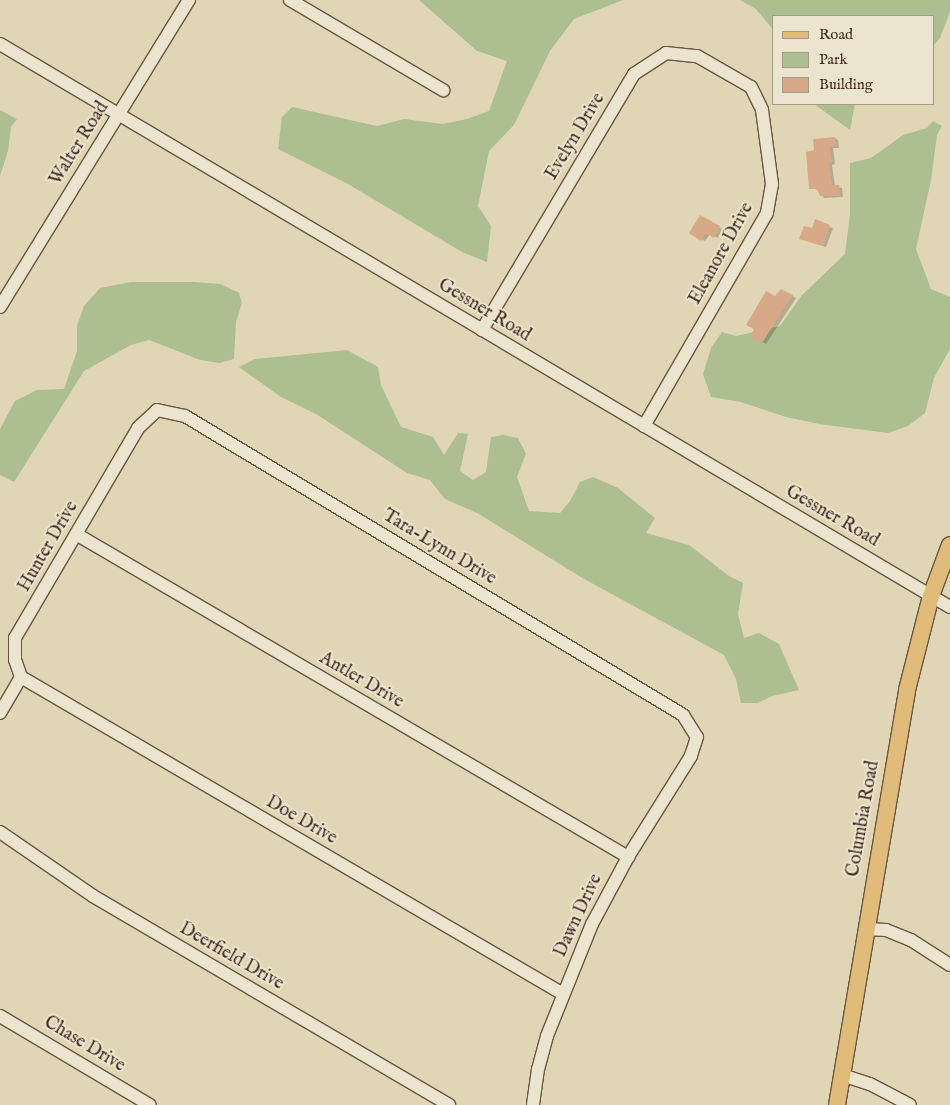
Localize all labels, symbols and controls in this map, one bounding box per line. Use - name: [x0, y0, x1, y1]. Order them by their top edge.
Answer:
- legend: [772, 15, 935, 105]
- text: Road: [819, 25, 853, 44]
- text: Park: [819, 50, 848, 69]
- text: Building: [819, 75, 873, 94]
- street label: Evelyn Drive: [542, 90, 610, 184]
- street label: Walter Road: [46, 98, 114, 190]
- street label: Eleanore Drive: [685, 199, 759, 309]
- street label: Gessner Road: [434, 275, 534, 347]
- street label: Gessner Road: [781, 482, 883, 552]
- street label: Hunter Drive: [14, 498, 84, 596]
- street label: Tara-Lynn Drive: [378, 506, 500, 590]
- street label: Antler Drive: [315, 648, 407, 714]
- street label: Columbia Road: [843, 759, 885, 879]
- street label: Doe Drive: [262, 792, 340, 850]
- street label: Dawn Drive: [550, 871, 608, 961]
- street label: Deerfield Drive: [175, 918, 287, 996]
- street label: Chase Drive: [40, 1012, 128, 1078]

